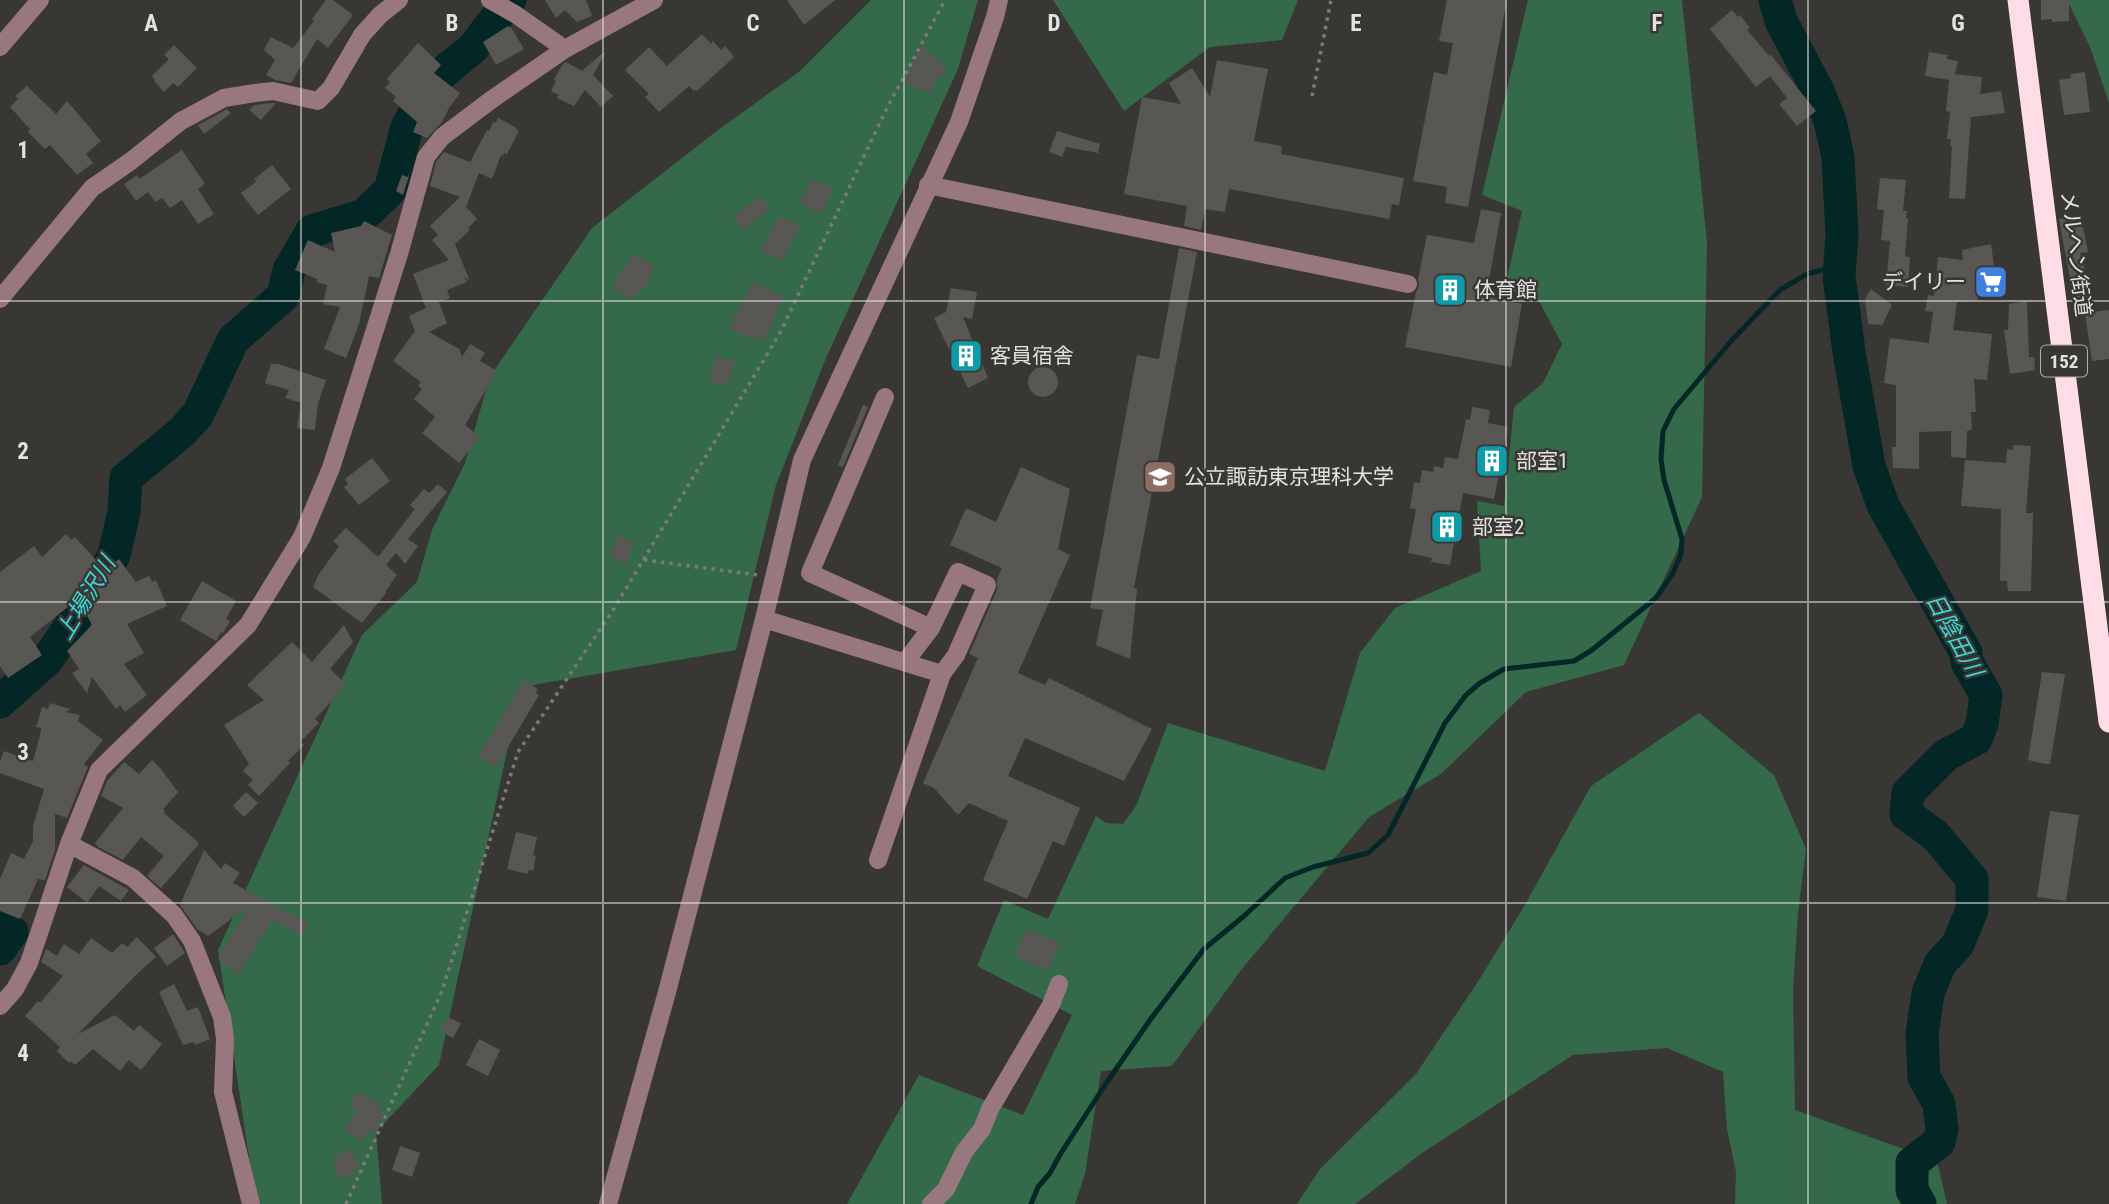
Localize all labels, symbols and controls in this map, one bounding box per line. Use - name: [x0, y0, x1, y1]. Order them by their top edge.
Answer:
- text: A: [144, 10, 158, 37]
- text: B: [446, 10, 458, 37]
- text: C: [746, 10, 760, 37]
- text: D: [1048, 10, 1061, 37]
- text: E: [1350, 10, 1362, 37]
- text: F: [1652, 10, 1663, 37]
- text: G: [1951, 10, 1965, 37]
- text: 1: [17, 137, 29, 164]
- street label: メルヘン街道: [2056, 190, 2096, 318]
- supermarket icon: デイリー: [1972, 263, 2010, 301]
- place label: デイリー: [1882, 270, 1966, 294]
- building icon: 体育館: [1431, 271, 1469, 309]
- place label: 体育館: [1474, 278, 1537, 302]
- building icon: 客員宿舎: [947, 337, 985, 375]
- place label: 客員宿舎: [990, 344, 1074, 368]
- road number: 152: [2041, 346, 2087, 376]
- text: 2: [17, 438, 29, 465]
- building icon: 部室1: [1473, 442, 1511, 480]
- place label: 部室1: [1516, 449, 1568, 473]
- school or university icon: 公立諏訪東京理科大学: [1141, 458, 1179, 496]
- place label: 公立諏訪東京理科大学: [1184, 465, 1394, 489]
- building icon: 部室2: [1428, 508, 1466, 546]
- place label: 部室2: [1472, 515, 1524, 539]
- water label: 上場沢川: [51, 549, 123, 644]
- water label: 日陰田川: [1920, 588, 1990, 684]
- text: 3: [17, 739, 29, 766]
- text: 4: [17, 1040, 29, 1067]

